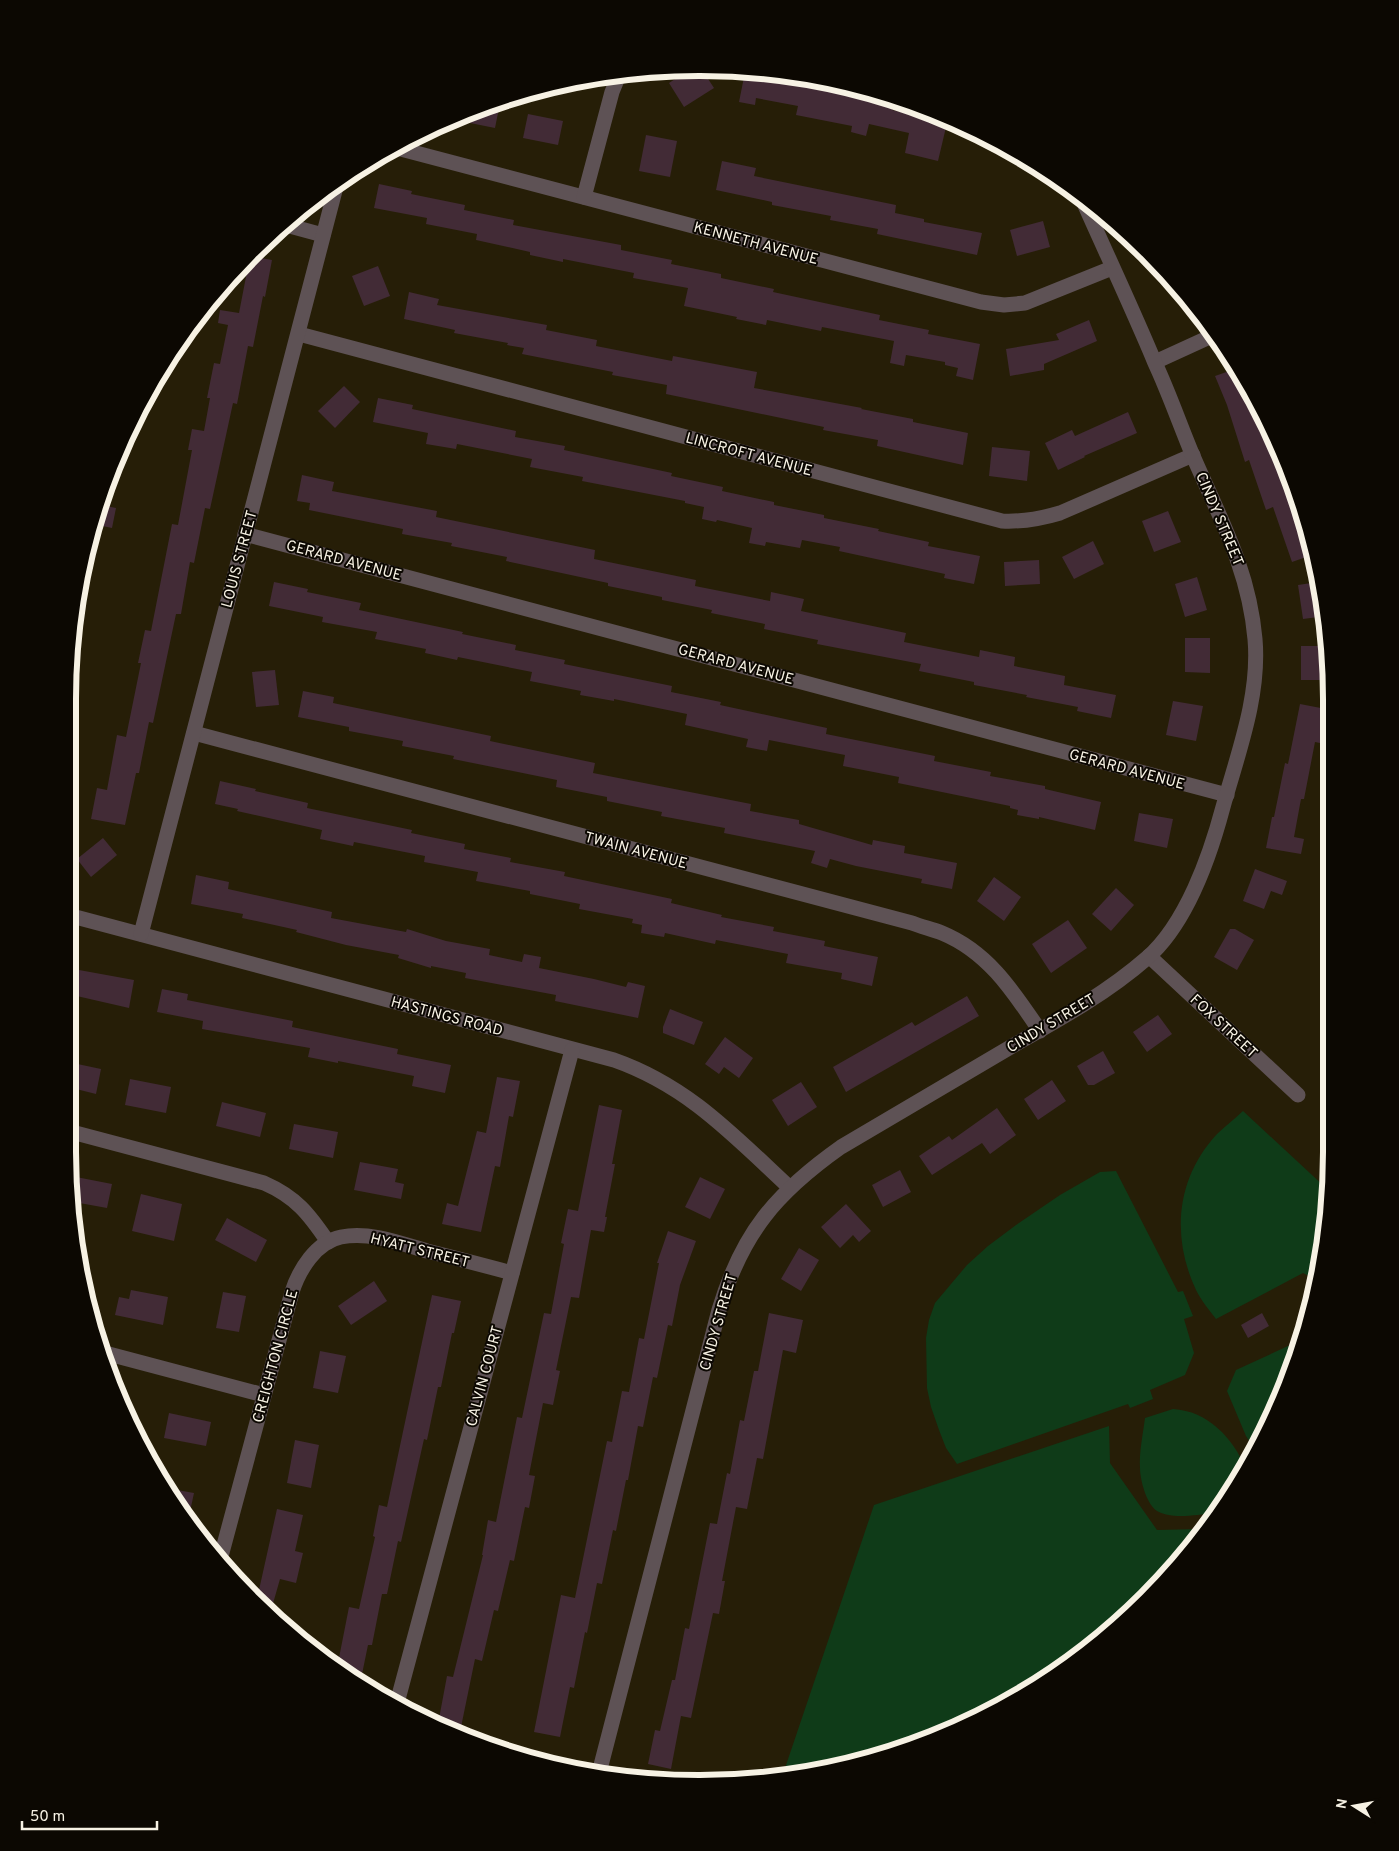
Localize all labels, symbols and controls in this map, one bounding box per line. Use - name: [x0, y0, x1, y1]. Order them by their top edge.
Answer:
- street label: KENNETH AVENUE: [691, 219, 820, 270]
- street label: LINCROFT AVENUE: [683, 429, 814, 482]
- street label: CINDY STREET: [1190, 470, 1247, 569]
- street label: LOUIS STREET: [218, 508, 263, 610]
- street label: GERARD AVENUE: [284, 537, 404, 586]
- street label: GERARD AVENUE: [676, 641, 796, 690]
- street label: GERARD AVENUE: [1067, 746, 1187, 795]
- street label: TWAIN AVENUE: [582, 829, 689, 874]
- street label: CINDY STREET: [1004, 990, 1100, 1058]
- street label: FOX STREET: [1185, 991, 1261, 1063]
- street label: HASTINGS ROAD: [388, 993, 505, 1042]
- street label: HYATT STREET: [368, 1230, 471, 1273]
- street label: CINDY STREET: [696, 1272, 742, 1373]
- street label: CREIGHTON CIRCLE: [250, 1288, 303, 1425]
- street label: CALVIN COURT: [463, 1324, 508, 1429]
- north arrow: [1329, 1781, 1379, 1831]
- text: N: [1333, 1797, 1352, 1810]
- scale bar: [22, 1798, 158, 1830]
- text: 50 m: [30, 1808, 65, 1827]

